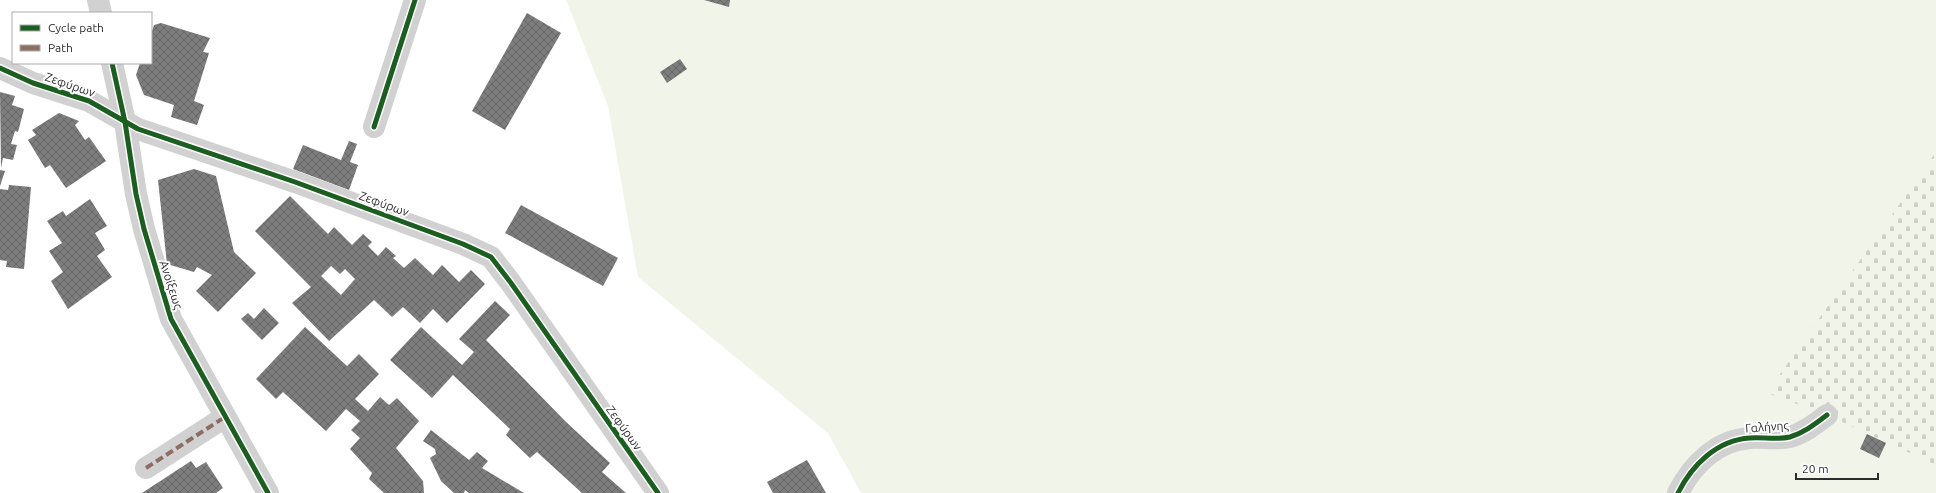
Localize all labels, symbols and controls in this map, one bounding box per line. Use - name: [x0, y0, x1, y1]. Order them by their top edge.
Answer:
- legend: [12, 12, 152, 64]
- text: Cycle path: [48, 21, 104, 34]
- text: Path: [48, 41, 73, 54]
- street label: Ζεφύρων: [44, 70, 97, 99]
- street label: Ζεφύρων: [358, 189, 411, 219]
- street label: Ανοίξεως: [157, 259, 186, 312]
- street label: Ζεφύρων: [604, 403, 645, 453]
- street label: Γαλήνης: [1745, 418, 1790, 436]
- scale bar: [1796, 455, 1878, 481]
- text: 20 m: [1802, 462, 1829, 475]

